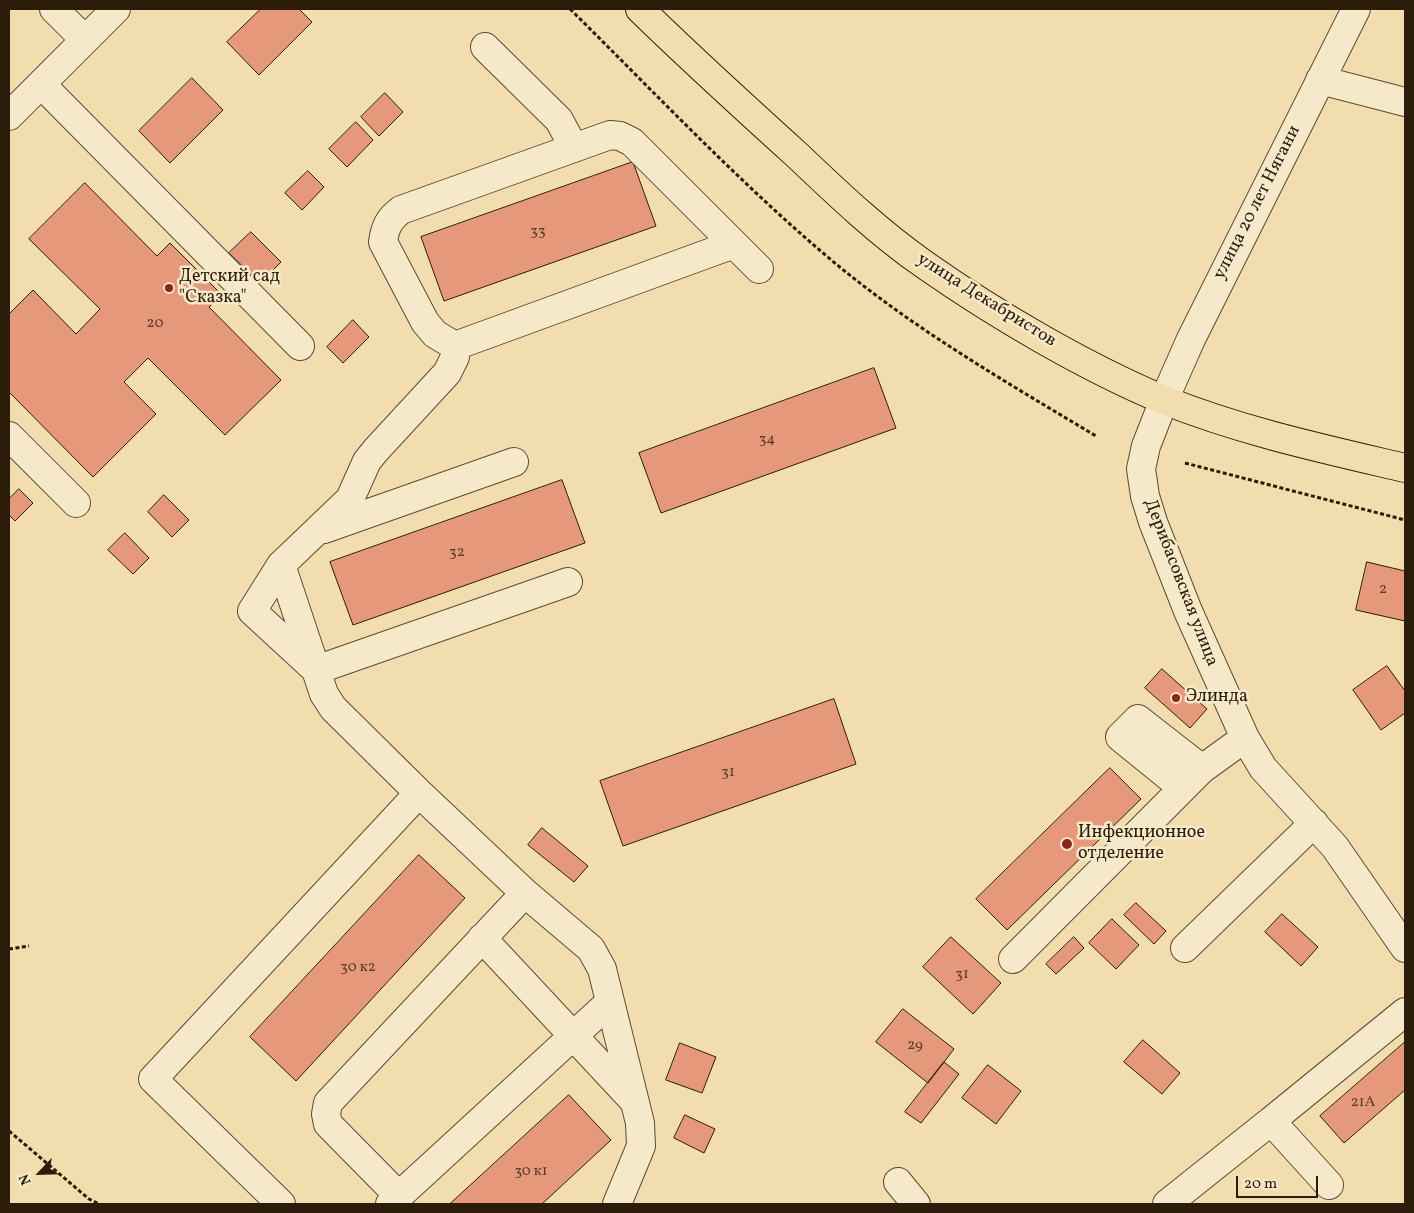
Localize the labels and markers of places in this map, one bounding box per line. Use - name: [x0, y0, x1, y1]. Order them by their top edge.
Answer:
- place label: Детский сад "Сказка": [179, 267, 280, 310]
- marker: Детский сад "Сказка": [163, 282, 175, 294]
- place label: Элинда: [1186, 687, 1248, 709]
- marker: Элинда: [1170, 692, 1182, 704]
- place label: Инфекционное отделение: [1078, 823, 1205, 866]
- marker: Инфекционное отделение: [1060, 837, 1074, 851]

